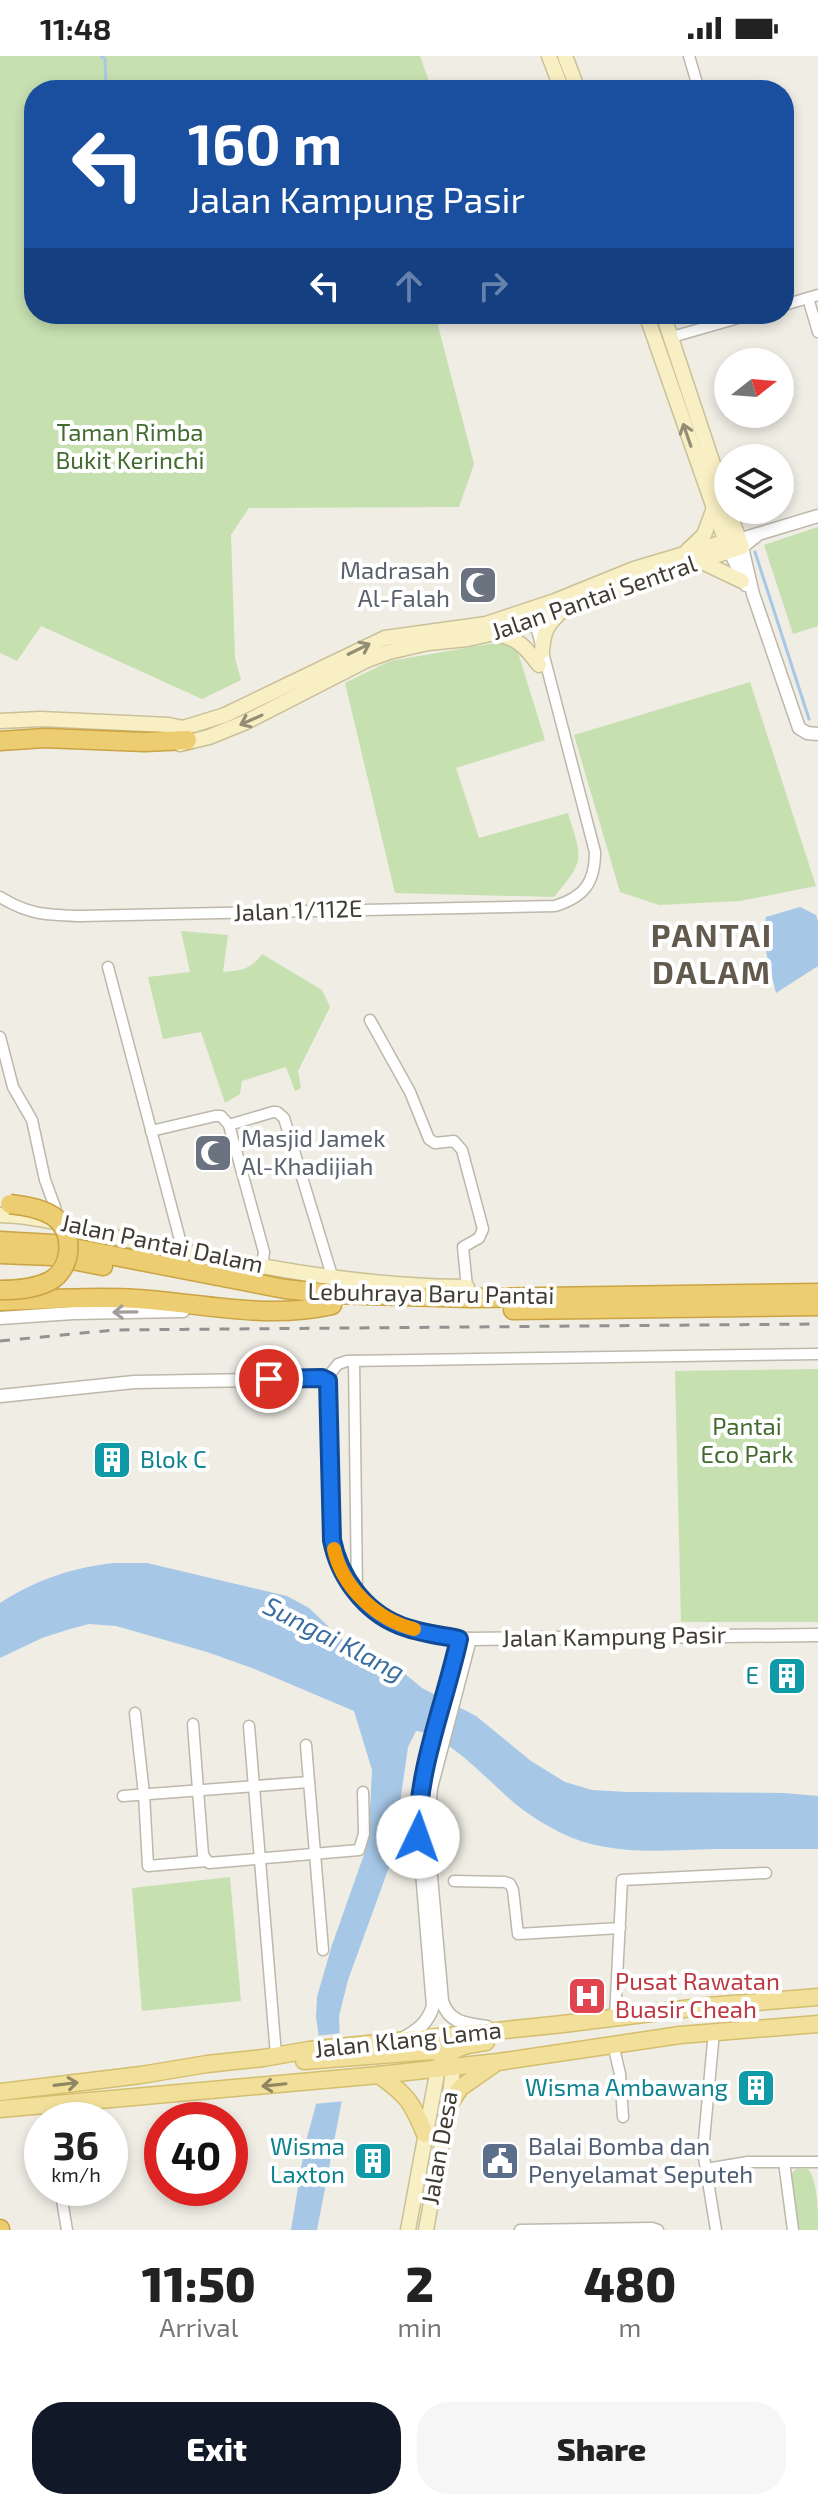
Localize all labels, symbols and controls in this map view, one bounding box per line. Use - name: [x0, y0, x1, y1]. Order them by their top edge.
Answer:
- text: 11:48: [40, 10, 111, 46]
- text: 160 m: [188, 109, 342, 176]
- icon: left: [56, 112, 160, 216]
- text: Jalan Kampung Pasir: [188, 177, 525, 220]
- icon: left: [303, 264, 347, 308]
- icon: ahead: [387, 264, 431, 308]
- icon: right: [471, 264, 515, 308]
- north arrow: [714, 348, 794, 428]
- map controls: [714, 348, 794, 524]
- park label: Taman Rimba Bukit Kerinchi: [55, 417, 205, 474]
- one-way arrow: [679, 423, 694, 448]
- button: layers: [714, 444, 794, 524]
- street label: Jalan Pantai Sentral: [487, 548, 700, 645]
- place label: Madrasah Al-Falah: [340, 555, 450, 612]
- mosque icon: Madrasah Al-Falah: [457, 564, 499, 606]
- one-way arrow: [346, 641, 370, 656]
- one-way arrow: [240, 713, 264, 728]
- street label: Jalan 1/112E: [233, 893, 363, 926]
- district label: PANTAI DALAM: [651, 915, 773, 990]
- place label: Masjid Jamek Al-Khadijiah: [241, 1123, 385, 1180]
- mosque icon: Masjid Jamek Al-Khadijiah: [192, 1132, 234, 1174]
- street label: Jalan Pantai Dalam: [58, 1207, 266, 1278]
- street label: Lebuhraya Baru Pantai: [308, 1276, 555, 1309]
- one-way arrow: [112, 1304, 139, 1320]
- pin: [235, 1345, 303, 1413]
- icon: arrive: [247, 1357, 291, 1401]
- park label: Pantai Eco Park: [700, 1411, 794, 1468]
- building icon: Blok C: [91, 1439, 133, 1481]
- place label: Blok C: [140, 1444, 207, 1473]
- water label: Sungai Klang: [259, 1589, 410, 1686]
- street label: Jalan Kampung Pasir: [501, 1619, 727, 1652]
- building icon: E: [766, 1655, 808, 1697]
- place label: E: [746, 1660, 759, 1689]
- position arrow: [376, 1795, 460, 1879]
- place label: Pusat Rawatan Buasir Cheah: [615, 1966, 780, 2023]
- hospital icon: Pusat Rawatan Buasir Cheah: [566, 1975, 608, 2017]
- street label: Jalan Klang Lama: [313, 2014, 503, 2063]
- building icon: Wisma Ambawang: [735, 2067, 777, 2109]
- place label: Wisma Ambawang: [525, 2072, 728, 2101]
- one-way arrow: [53, 2076, 78, 2091]
- one-way arrow: [261, 2078, 288, 2093]
- street label: Jalan Desa: [414, 2089, 463, 2207]
- speed limit sign: 40: [144, 2102, 248, 2206]
- text: 36: [53, 2120, 99, 2168]
- place label: Wisma Laxton: [270, 2131, 345, 2188]
- place label: Balai Bomba dan Penyelamat Seputeh: [528, 2131, 753, 2188]
- building icon: Wisma Laxton: [352, 2140, 394, 2182]
- public building icon: Balai Bomba dan Penyelamat Seputeh: [479, 2140, 521, 2182]
- text: km/h: [51, 2162, 101, 2186]
- text: 11:50: [142, 2254, 256, 2312]
- text: 2: [406, 2254, 434, 2312]
- text: 480: [584, 2254, 676, 2312]
- text: Arrival: [159, 2311, 238, 2342]
- text: min: [398, 2311, 442, 2342]
- text: m: [619, 2311, 641, 2342]
- button: Exit: [32, 2402, 401, 2494]
- button: Share: [417, 2402, 786, 2494]

